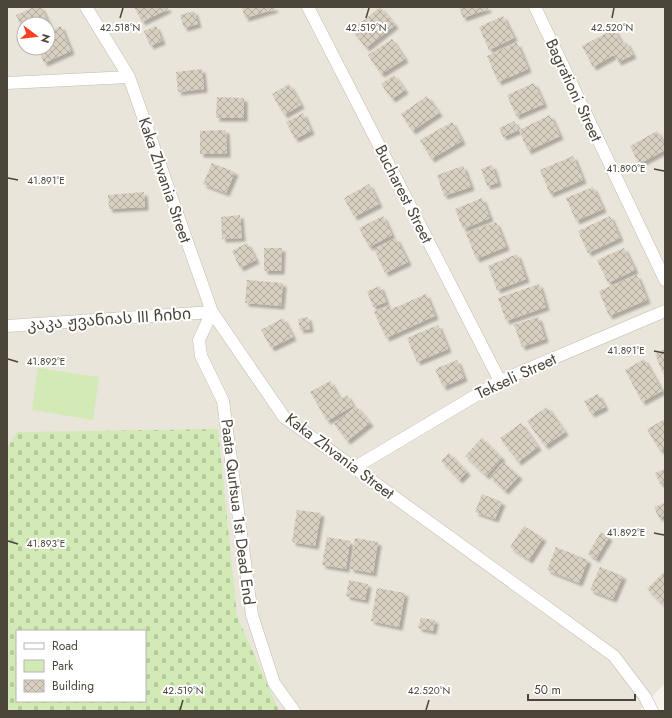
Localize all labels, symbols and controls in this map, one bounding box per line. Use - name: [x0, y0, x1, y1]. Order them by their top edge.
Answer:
- north arrow: [16, 16, 56, 56]
- text: 42.518°N: [100, 20, 140, 35]
- text: 42.519°N: [346, 20, 386, 35]
- text: 42.520°N: [591, 20, 633, 35]
- text: N: [37, 32, 55, 45]
- street label: Bagrationi Street: [540, 35, 608, 145]
- street label: Kaka Zhvania Street: [133, 114, 197, 246]
- street label: Bucharest Street: [369, 141, 439, 247]
- text: 41.890°E: [607, 161, 645, 176]
- text: 41.891°E: [27, 173, 65, 188]
- street label: კაკა ჟვანიას III ჩიხი: [26, 302, 192, 336]
- text: 41.891°E: [607, 343, 645, 358]
- street label: Tekseli Street: [472, 347, 560, 405]
- text: 41.892°E: [27, 354, 65, 369]
- street label: Kaka Zhvania Street: [281, 407, 399, 505]
- street label: Paata Qurtsua 1st Dead End: [215, 418, 261, 606]
- text: 41.892°E: [607, 525, 645, 540]
- text: 41.893°E: [27, 536, 65, 551]
- legend: [16, 630, 146, 702]
- text: Road: [52, 637, 78, 655]
- text: Park: [52, 657, 74, 675]
- scale bar: [528, 676, 635, 702]
- text: Building: [52, 677, 94, 695]
- text: 50 m: [534, 681, 561, 699]
- text: 42.519°N: [163, 683, 203, 698]
- text: 42.520°N: [408, 683, 450, 698]

